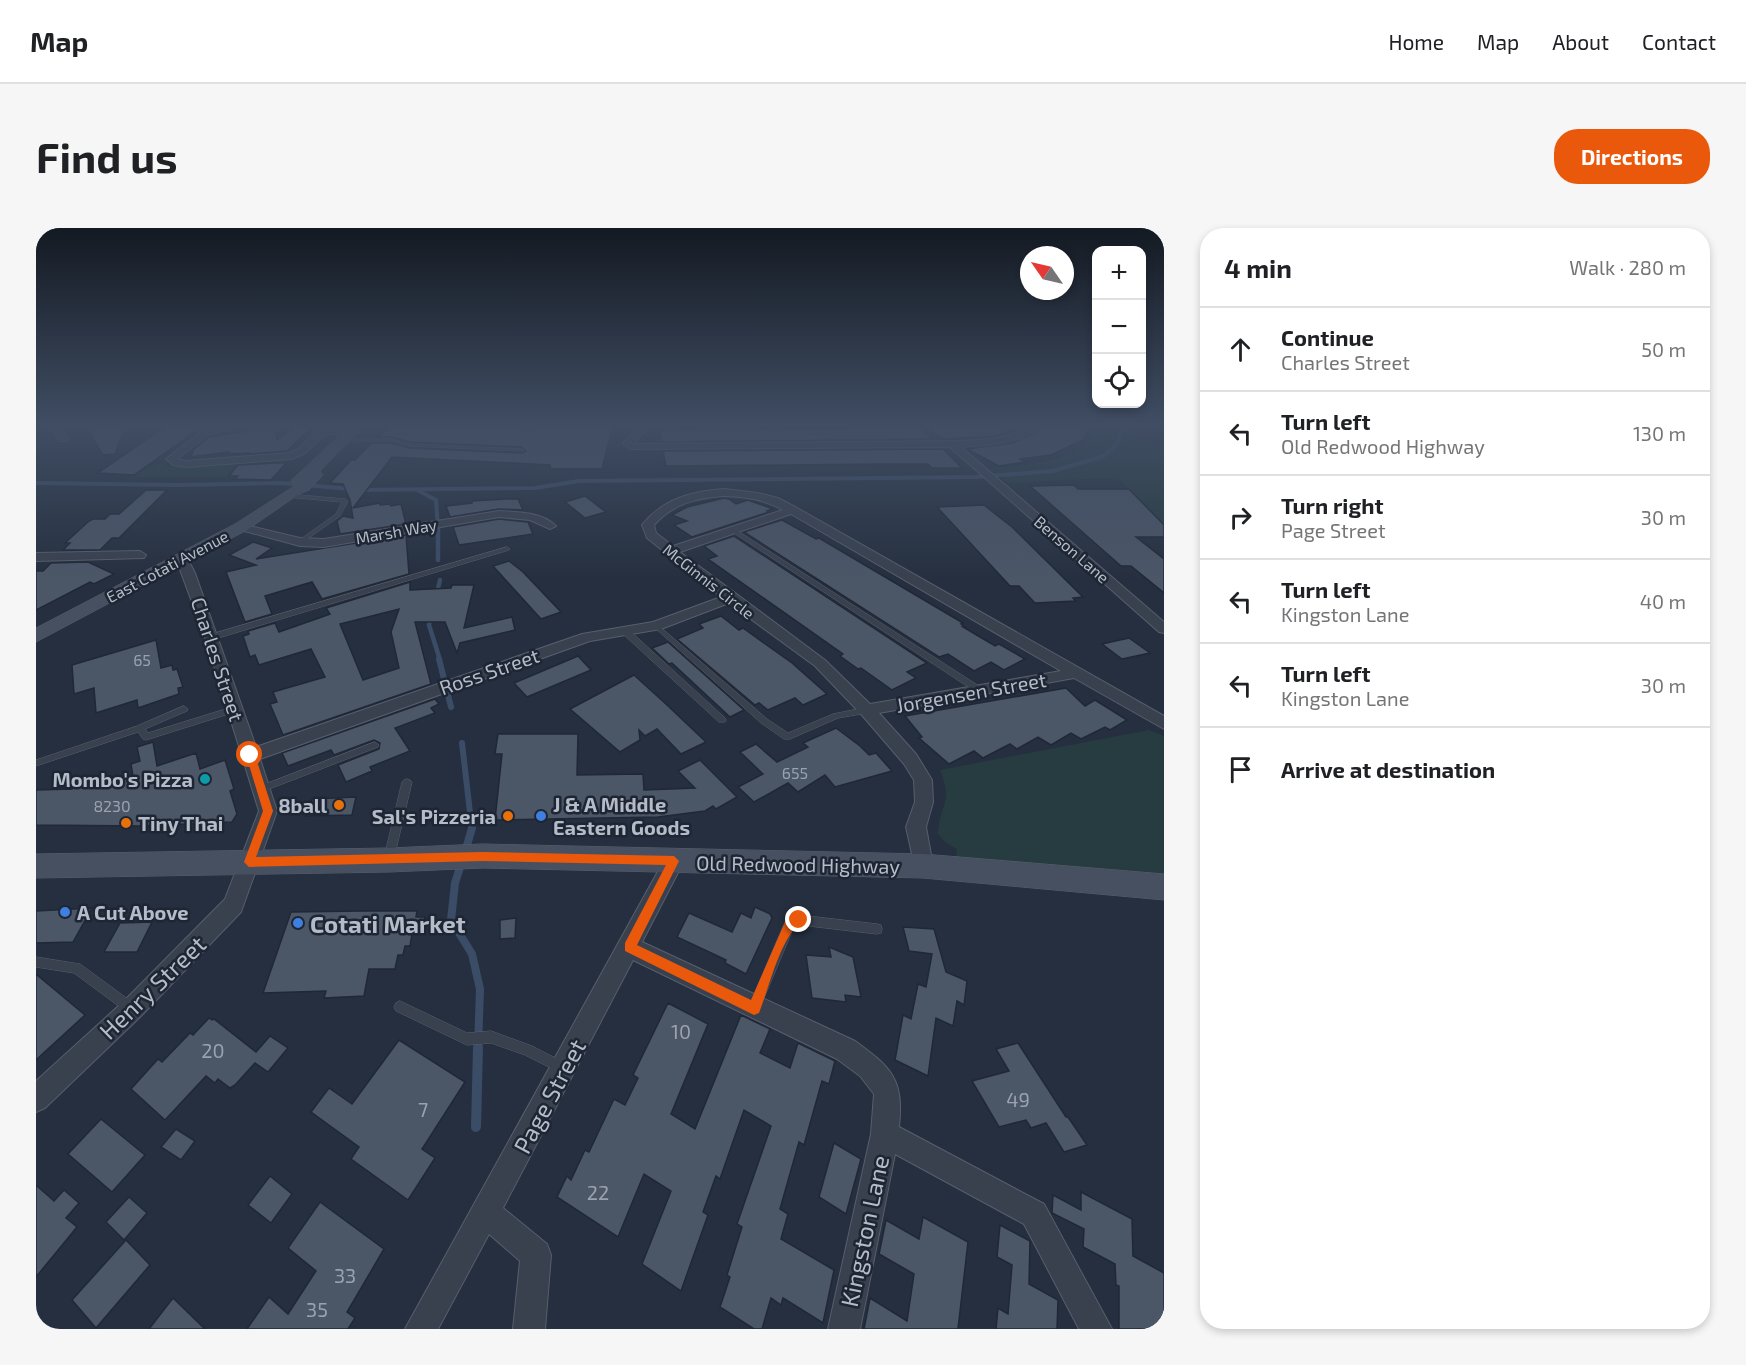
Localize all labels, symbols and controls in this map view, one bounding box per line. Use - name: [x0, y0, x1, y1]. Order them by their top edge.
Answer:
- text: Map: [30, 24, 88, 58]
- text: Home: [1388, 29, 1444, 54]
- text: Map: [1477, 29, 1519, 54]
- text: About: [1552, 29, 1609, 54]
- text: Contact: [1642, 29, 1716, 54]
- button: Directions: [1554, 129, 1710, 184]
- text: Find us: [36, 131, 178, 181]
- north arrow: [1020, 246, 1074, 300]
- map controls: [1092, 246, 1146, 408]
- button: +: [1092, 246, 1146, 300]
- text: 4 min: [1224, 252, 1292, 283]
- text: Walk · 280 m: [1569, 255, 1686, 279]
- button: −: [1092, 300, 1146, 354]
- text: Continue: [1281, 324, 1374, 350]
- icon: ahead: [1224, 333, 1257, 366]
- text: 50 m: [1641, 337, 1686, 361]
- text: Charles Street: [1281, 350, 1410, 374]
- button: locate: [1092, 354, 1146, 408]
- text: Turn left: [1281, 408, 1370, 434]
- icon: left: [1224, 417, 1257, 450]
- text: 130 m: [1633, 421, 1686, 445]
- text: Old Redwood Highway: [1281, 434, 1485, 458]
- text: Turn right: [1281, 492, 1383, 518]
- icon: right: [1224, 501, 1257, 534]
- text: 30 m: [1641, 505, 1686, 529]
- street label: Benson Lane: [1031, 511, 1113, 587]
- street label: Marsh Way: [354, 514, 439, 547]
- text: Page Street: [1281, 518, 1386, 542]
- street label: East Cotati Avenue: [103, 526, 231, 606]
- street label: McGinnis Circle: [660, 539, 758, 623]
- text: Turn left: [1281, 576, 1370, 602]
- icon: left: [1224, 585, 1257, 618]
- text: 40 m: [1640, 589, 1686, 613]
- street label: Charles Street: [187, 594, 249, 724]
- text: Kingston Lane: [1281, 602, 1409, 626]
- street label: Ross Street: [436, 643, 542, 699]
- house number: 65: [133, 650, 151, 669]
- text: Turn left: [1281, 660, 1370, 686]
- street label: Jorgensen Street: [894, 667, 1048, 717]
- icon: left: [1224, 669, 1257, 702]
- text: 30 m: [1641, 673, 1686, 697]
- text: Kingston Lane: [1281, 686, 1409, 710]
- route start: [236, 741, 262, 767]
- icon: arrive: [1224, 753, 1257, 786]
- text: Arrive at destination: [1281, 756, 1495, 782]
- house number: 655: [782, 763, 808, 782]
- place label: Mombo's Pizza: [52, 767, 193, 791]
- marker: Mombo's Pizza: [198, 772, 212, 786]
- place label: J & A Middle Eastern Goods: [553, 792, 690, 839]
- place label: 8ball: [278, 793, 327, 817]
- house number: 8230: [93, 796, 131, 815]
- marker: 8ball: [332, 798, 346, 812]
- place label: Sal's Pizzeria: [372, 804, 496, 828]
- marker: Sal's Pizzeria: [501, 809, 515, 823]
- marker: J & A Middle Eastern Goods: [534, 809, 548, 823]
- place label: Tiny Thai: [138, 811, 223, 836]
- marker: Tiny Thai: [119, 816, 133, 830]
- street label: Old Redwood Highway: [696, 850, 901, 878]
- place label: A Cut Above: [77, 900, 189, 924]
- marker: A Cut Above: [58, 905, 72, 919]
- route end: [785, 906, 811, 932]
- place label: Cotati Market: [310, 909, 466, 938]
- marker: Cotati Market: [291, 916, 305, 930]
- street label: Henry Street: [93, 929, 211, 1045]
- house number: 10: [671, 1019, 691, 1043]
- street label: Page Street: [507, 1034, 591, 1158]
- house number: 20: [201, 1038, 225, 1062]
- house number: 49: [1006, 1087, 1030, 1111]
- house number: 7: [418, 1097, 428, 1121]
- street label: Kingston Lane: [834, 1153, 894, 1309]
- house number: 22: [587, 1180, 609, 1204]
- house number: 33: [334, 1263, 356, 1287]
- house number: 35: [306, 1297, 328, 1321]

